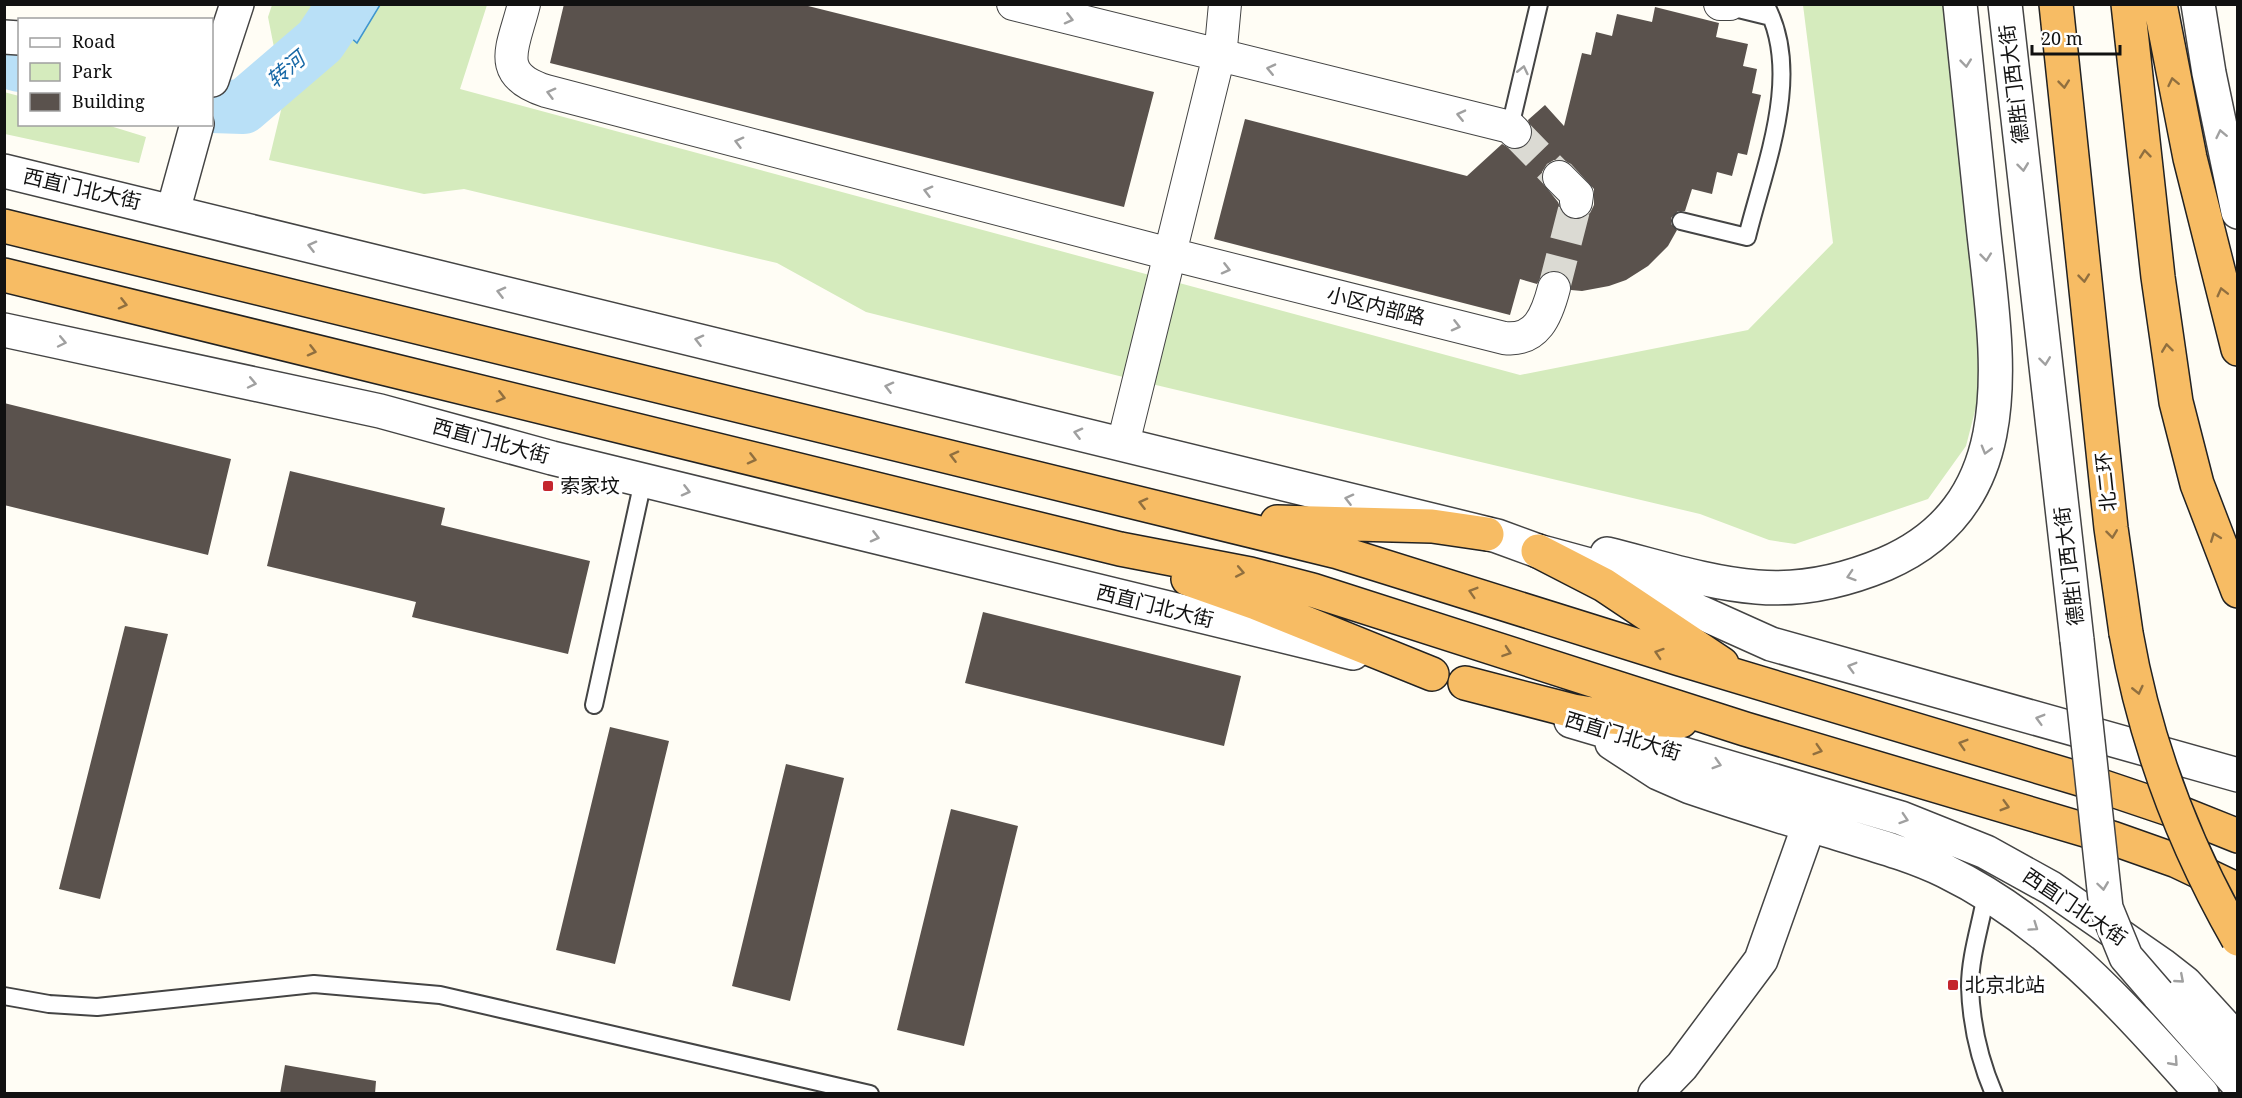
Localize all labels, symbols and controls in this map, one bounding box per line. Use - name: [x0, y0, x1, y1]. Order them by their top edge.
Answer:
- one-way arrow: [1064, 11, 1074, 24]
- legend: [18, 18, 213, 126]
- scale bar: [2032, 18, 2120, 56]
- street label: 德胜门西大街: [1993, 23, 2034, 145]
- text: 20 m: [2041, 26, 2083, 50]
- text: Road: [72, 29, 115, 53]
- water label: 转河: [260, 42, 314, 93]
- one-way arrow: [1959, 58, 1972, 67]
- text: Park: [72, 59, 112, 83]
- one-way arrow: [1266, 64, 1276, 77]
- one-way arrow: [1516, 65, 1529, 75]
- one-way arrow: [2168, 77, 2181, 87]
- one-way arrow: [2057, 79, 2070, 88]
- one-way arrow: [546, 87, 556, 100]
- text: Building: [72, 89, 145, 113]
- one-way arrow: [1456, 109, 1466, 122]
- one-way arrow: [2215, 129, 2228, 139]
- one-way arrow: [734, 137, 745, 149]
- one-way arrow: [2139, 150, 2152, 159]
- street label: 西直门北大街: [21, 162, 144, 215]
- one-way arrow: [2016, 162, 2029, 172]
- one-way arrow: [923, 186, 933, 199]
- one-way arrow: [307, 240, 317, 253]
- one-way arrow: [1979, 252, 1992, 261]
- one-way arrow: [1221, 261, 1231, 274]
- one-way arrow: [2077, 273, 2090, 282]
- street label: 小区内部路: [1324, 280, 1428, 331]
- one-way arrow: [496, 287, 506, 300]
- one-way arrow: [2217, 287, 2230, 297]
- one-way arrow: [117, 297, 127, 310]
- one-way arrow: [1451, 319, 1461, 332]
- one-way arrow: [56, 335, 66, 348]
- one-way arrow: [694, 335, 704, 348]
- one-way arrow: [307, 343, 317, 356]
- one-way arrow: [2162, 344, 2174, 353]
- one-way arrow: [2039, 356, 2051, 365]
- one-way arrow: [247, 376, 257, 389]
- one-way arrow: [884, 381, 894, 394]
- one-way arrow: [496, 390, 506, 403]
- street label: 西直门北大街: [430, 412, 553, 469]
- one-way arrow: [1073, 427, 1083, 440]
- one-way arrow: [1981, 444, 1993, 455]
- one-way arrow: [747, 451, 757, 464]
- one-way arrow: [949, 451, 959, 464]
- street label: 北二环: [2089, 451, 2122, 513]
- place label: 索家坟: [560, 472, 620, 499]
- marker: 索家坟: [541, 479, 555, 493]
- one-way arrow: [681, 484, 691, 497]
- one-way arrow: [1344, 494, 1354, 507]
- one-way arrow: [1139, 497, 1149, 510]
- street label: 德胜门西大街: [2048, 505, 2089, 627]
- one-way arrow: [2106, 529, 2118, 539]
- one-way arrow: [870, 530, 880, 543]
- one-way arrow: [2210, 532, 2223, 543]
- one-way arrow: [1234, 565, 1244, 578]
- one-way arrow: [1846, 569, 1857, 582]
- street label: 西直门北大街: [1094, 578, 1217, 633]
- one-way arrow: [1468, 587, 1479, 600]
- one-way arrow: [1501, 644, 1512, 657]
- one-way arrow: [1654, 647, 1665, 660]
- one-way arrow: [1847, 662, 1858, 674]
- one-way arrow: [2131, 685, 2144, 695]
- street label: 西直门北大街: [1562, 705, 1684, 766]
- one-way arrow: [2035, 714, 2045, 727]
- one-way arrow: [1958, 739, 1969, 751]
- one-way arrow: [1812, 743, 1823, 755]
- one-way arrow: [1711, 757, 1722, 769]
- one-way arrow: [2000, 798, 2010, 811]
- one-way arrow: [1898, 812, 1909, 825]
- street label: 西直门北大街: [2018, 862, 2133, 951]
- one-way arrow: [2096, 882, 2109, 891]
- one-way arrow: [2028, 920, 2039, 931]
- place label: 北京北站: [1965, 971, 2045, 998]
- one-way arrow: [2173, 972, 2184, 983]
- marker: 北京北站: [1946, 978, 1960, 992]
- one-way arrow: [2167, 1056, 2178, 1066]

